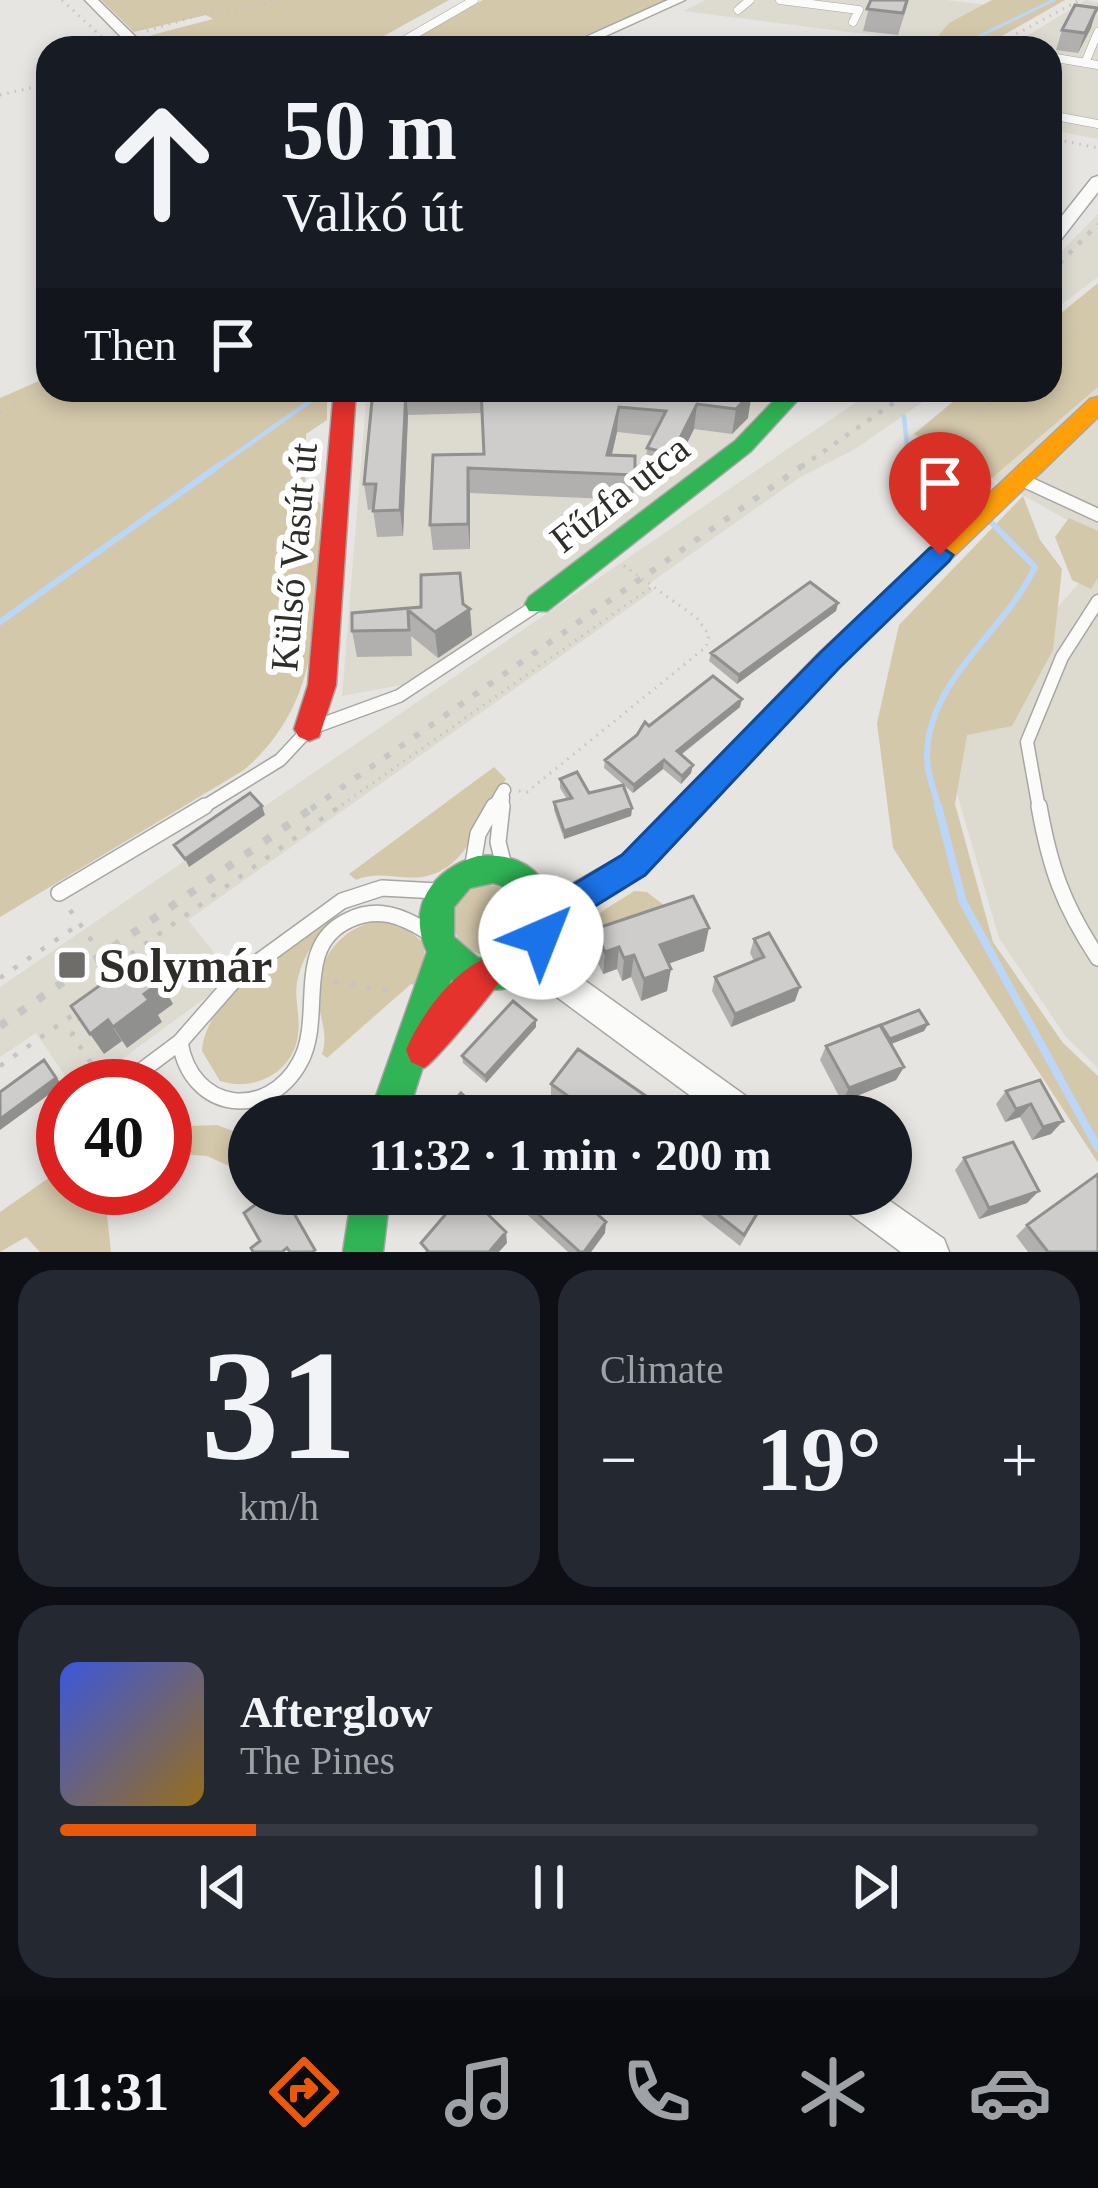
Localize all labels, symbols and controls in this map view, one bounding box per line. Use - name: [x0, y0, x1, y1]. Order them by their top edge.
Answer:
- icon: ahead: [84, 84, 240, 240]
- text: 50 m: [282, 84, 457, 177]
- text: Valkó út: [282, 183, 464, 243]
- icon: arrive: [200, 312, 266, 378]
- text: Then: [84, 320, 176, 370]
- street label: Fűzfa utca: [542, 426, 697, 561]
- pin: [889, 432, 991, 555]
- street label: Külső Vasút út: [262, 441, 325, 673]
- icon: arrive: [907, 450, 973, 516]
- position arrow: [478, 874, 604, 1000]
- place label: Solymár: [99, 939, 272, 992]
- marker: Solymár: [56, 949, 88, 981]
- speed limit sign: 40: [36, 1059, 192, 1215]
- text: 11:32 · 1 min · 200 m: [369, 1130, 771, 1180]
- text: 31: [201, 1319, 357, 1492]
- text: Climate: [600, 1348, 723, 1391]
- text: 19°: [756, 1410, 882, 1509]
- text: −: [600, 1423, 637, 1496]
- text: +: [1001, 1423, 1038, 1496]
- text: km/h: [239, 1485, 319, 1528]
- text: Afterglow: [240, 1687, 432, 1737]
- text: The Pines: [240, 1739, 395, 1782]
- icon: previous: [190, 1854, 256, 1920]
- icon: pause: [516, 1854, 582, 1920]
- icon: next: [842, 1854, 908, 1920]
- icon: directions: [262, 2050, 346, 2134]
- icon: music: [438, 2050, 522, 2134]
- icon: phone: [615, 2050, 699, 2134]
- icon: climate: [791, 2050, 875, 2134]
- icon: car: [968, 2050, 1052, 2134]
- text: 11:31: [46, 2062, 169, 2122]

